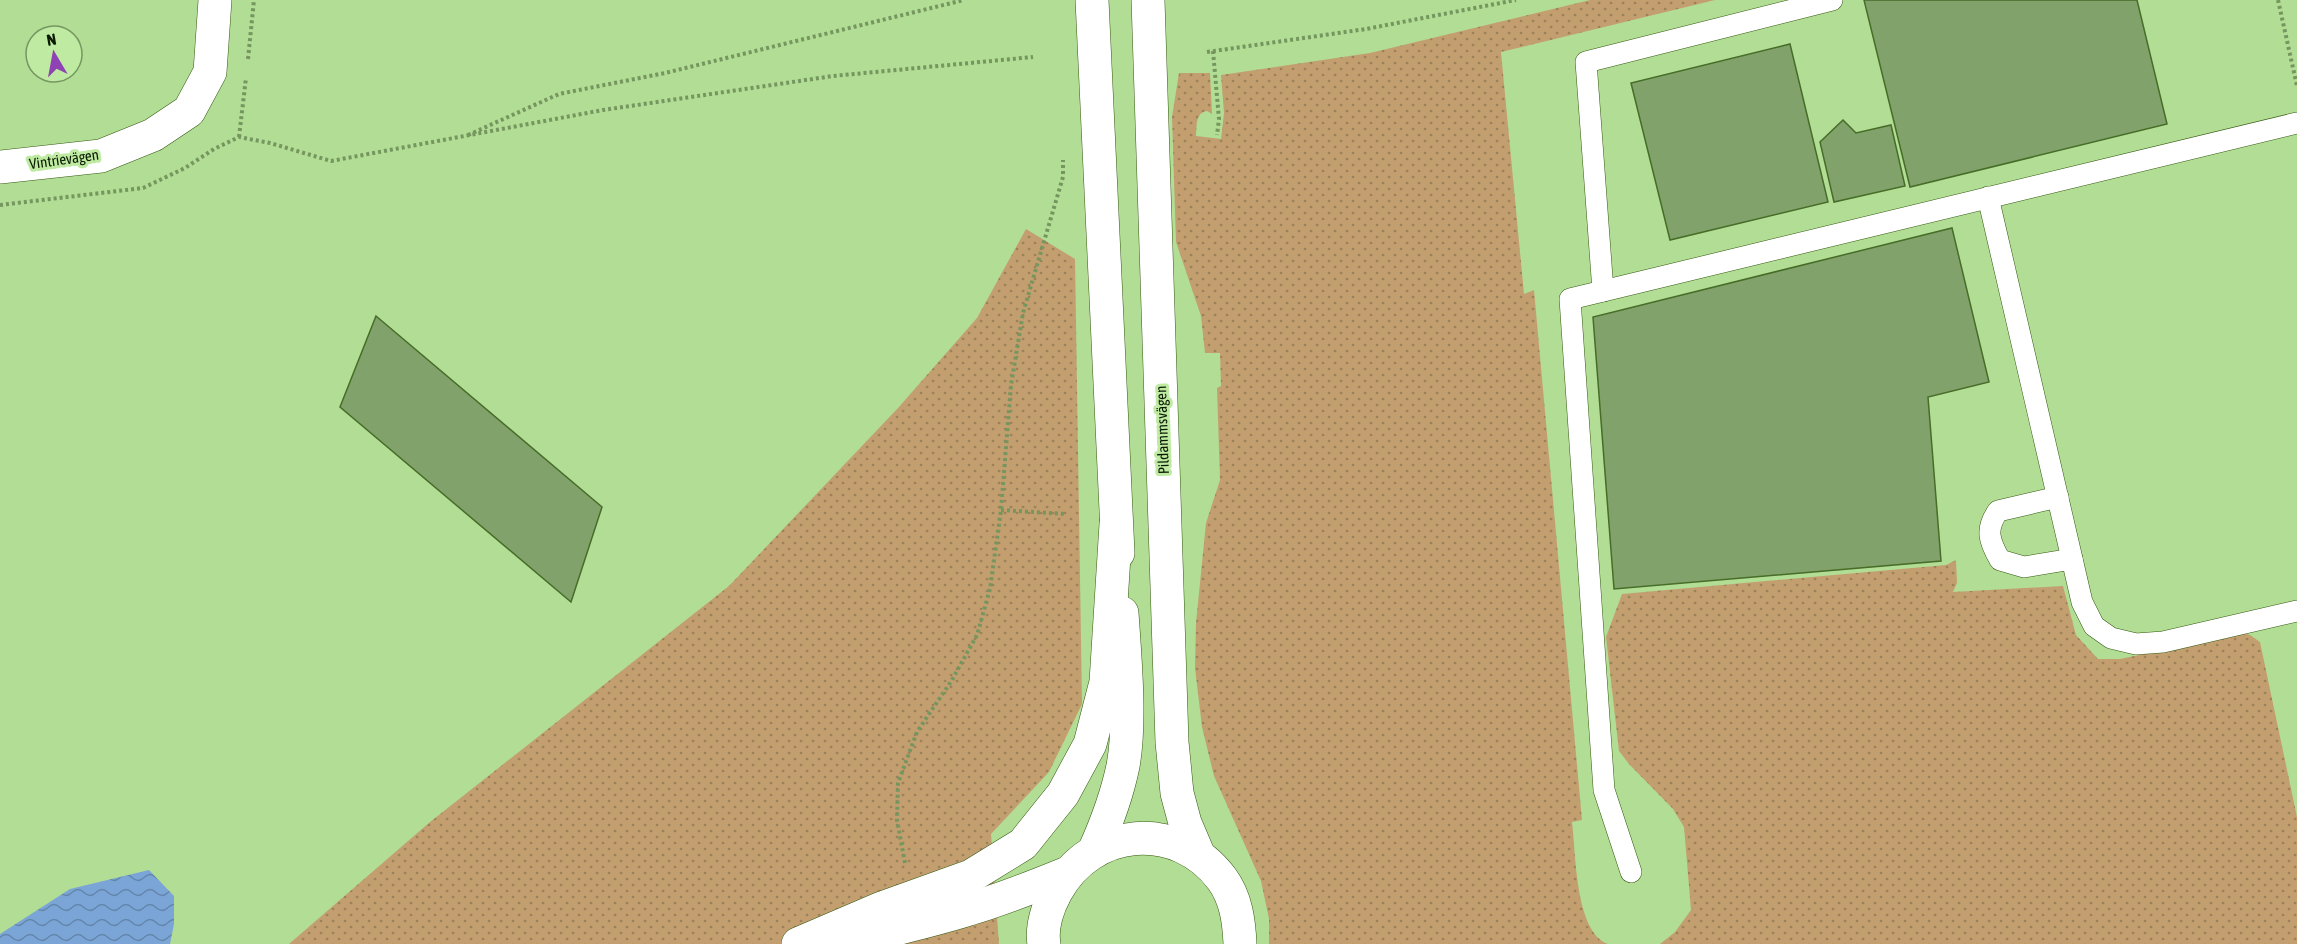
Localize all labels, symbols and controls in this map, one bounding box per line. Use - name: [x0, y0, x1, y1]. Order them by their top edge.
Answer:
- north arrow: [24, 24, 84, 84]
- text: N: [45, 30, 58, 49]
- street label: Vintrievägen: [28, 146, 100, 172]
- street label: Pildammsvägen: [1152, 385, 1172, 475]

